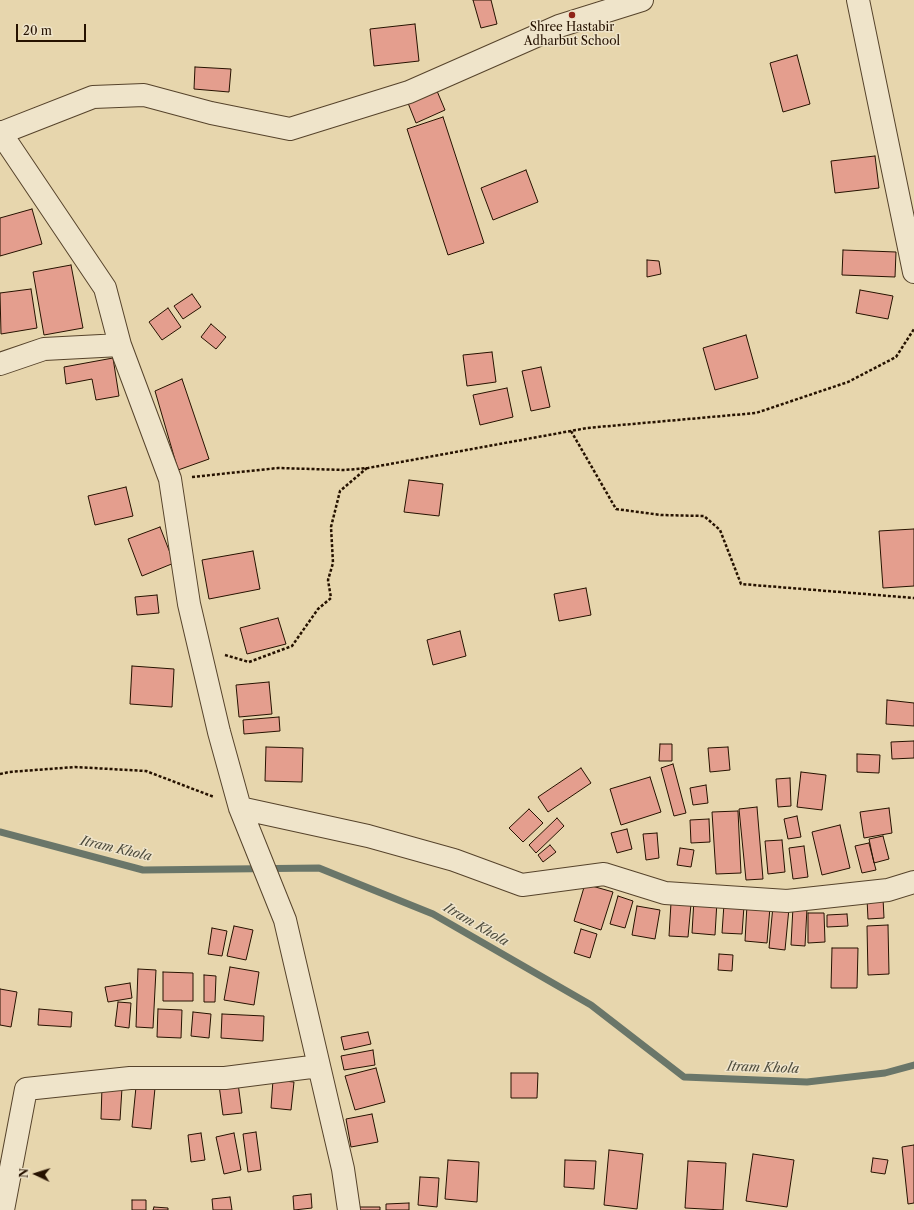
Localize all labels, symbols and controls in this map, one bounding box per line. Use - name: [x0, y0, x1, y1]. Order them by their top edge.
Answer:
- marker: Shree Hastabir Adharbut School: [567, 10, 577, 20]
- scale bar: [18, 16, 88, 42]
- place label: Shree Hastabir Adharbut School: [524, 21, 620, 49]
- text: 20 m: [23, 23, 52, 38]
- water label: Itram Khola: [79, 833, 153, 865]
- water label: Itram Khola: [441, 900, 511, 950]
- water label: Itram Khola: [726, 1059, 800, 1077]
- north arrow: [16, 1154, 56, 1194]
- text: N: [17, 1168, 31, 1178]

